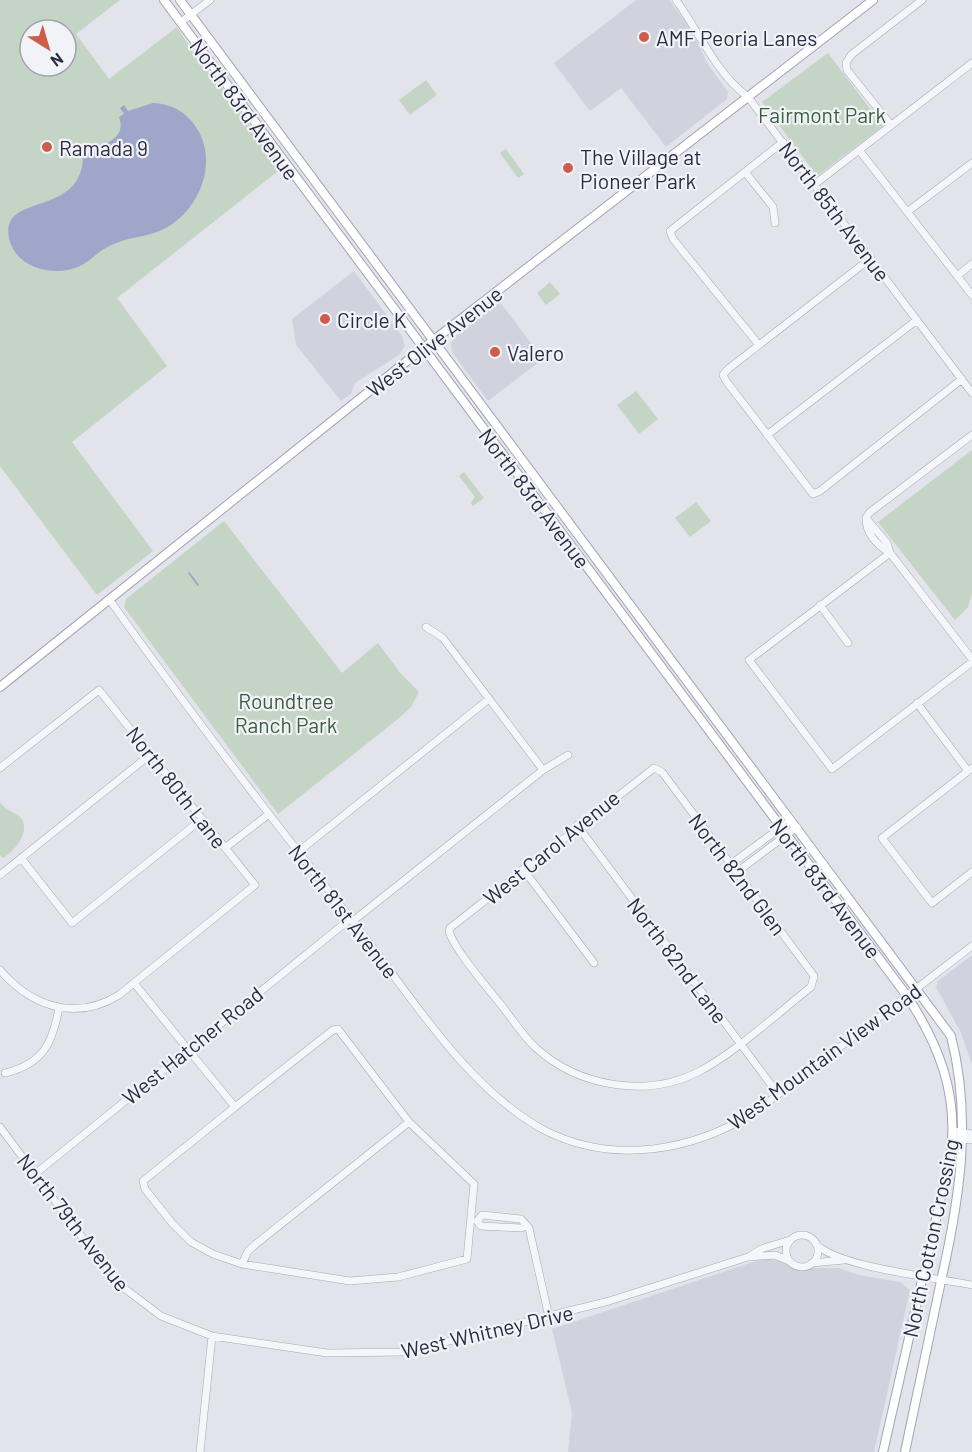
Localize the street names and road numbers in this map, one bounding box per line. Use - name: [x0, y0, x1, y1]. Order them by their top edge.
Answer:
- street label: North 83rd Avenue: [185, 34, 305, 184]
- street label: North 85th Avenue: [774, 136, 896, 286]
- street label: West Olive Avenue: [361, 280, 507, 402]
- street label: North 83rd Avenue: [474, 423, 596, 573]
- street label: North 80th Lane: [122, 721, 232, 853]
- street label: West Carol Avenue: [478, 784, 624, 910]
- street label: North 82nd Glen: [684, 808, 792, 940]
- street label: North 83rd Avenue: [765, 813, 887, 963]
- street label: North 81st Avenue: [284, 839, 404, 983]
- street label: North 82nd Lane: [623, 892, 733, 1028]
- street label: West Mountain View Road: [722, 977, 926, 1135]
- street label: West Hatcher Road: [117, 981, 267, 1109]
- street label: North Cotton Crossing: [897, 1136, 963, 1340]
- street label: North 79th Avenue: [13, 1148, 135, 1296]
- street label: West Whitney Drive: [399, 1299, 575, 1363]

